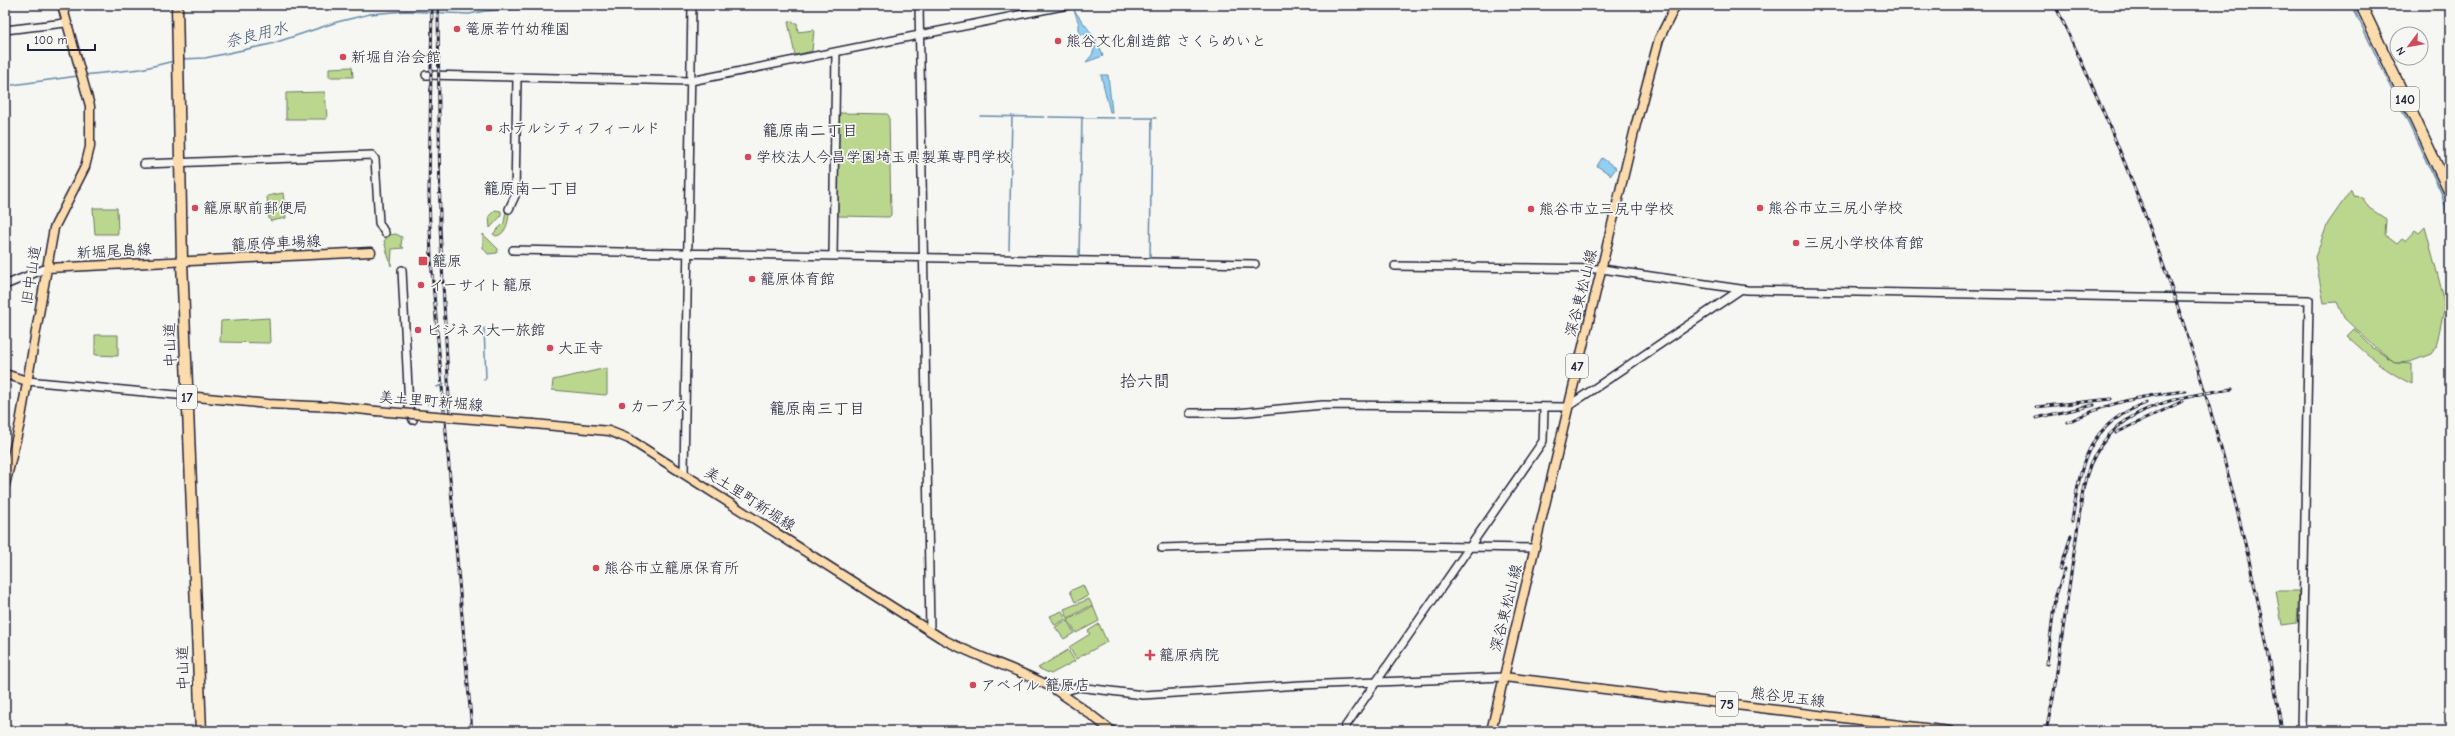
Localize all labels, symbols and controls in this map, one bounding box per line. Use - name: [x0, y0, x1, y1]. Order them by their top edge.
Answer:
- water label: 奈良用水: [223, 18, 289, 51]
- place label: 篭原若竹幼稚園: [465, 20, 570, 38]
- marker: 篭原若竹幼稚園: [452, 24, 462, 34]
- scale bar: [28, 26, 95, 52]
- north arrow: [2389, 26, 2429, 66]
- place label: 熊谷文化創造館 さくらめいと: [1066, 32, 1266, 50]
- text: 100 m: [34, 33, 67, 47]
- marker: 熊谷文化創造館 さくらめいと: [1053, 36, 1063, 46]
- text: N: [2394, 45, 2408, 58]
- place label: 新堀自治会館: [351, 48, 441, 66]
- marker: 新堀自治会館: [338, 52, 348, 62]
- road number: 140: [2391, 87, 2419, 111]
- place label: ホテルシティフィールド: [497, 119, 661, 137]
- district label: 籠原南二丁目: [762, 122, 858, 140]
- marker: ホテルシティフィールド: [484, 123, 494, 133]
- place label: 学校法人今昌学園埼玉県製菓専門学校: [756, 148, 1011, 166]
- marker: 学校法人今昌学園埼玉県製菓専門学校: [743, 152, 753, 162]
- district label: 籠原南一丁目: [483, 180, 579, 198]
- place label: 籠原駅前郵便局: [203, 199, 308, 217]
- place label: 熊谷市立三尻小学校: [1768, 199, 1903, 217]
- place label: 熊谷市立三尻中学校: [1539, 200, 1674, 218]
- marker: 籠原駅前郵便局: [190, 203, 200, 213]
- marker: 熊谷市立三尻小学校: [1755, 203, 1765, 213]
- marker: 熊谷市立三尻中学校: [1526, 204, 1536, 214]
- street label: 籠原停車場線: [231, 232, 321, 254]
- place label: 三尻小学校体育館: [1804, 234, 1924, 252]
- marker: 三尻小学校体育館: [1791, 238, 1801, 248]
- street label: 新堀尾島線: [76, 240, 152, 262]
- street label: 旧中山道: [17, 244, 45, 306]
- street label: 深谷東松山線: [1561, 247, 1601, 339]
- place label: 籠原: [432, 252, 462, 270]
- marker: 籠原: [417, 255, 429, 267]
- place label: 籠原体育館: [760, 270, 835, 288]
- marker: 籠原体育館: [747, 274, 757, 284]
- place label: イーサイト籠原: [429, 276, 533, 294]
- marker: イーサイト籠原: [416, 280, 426, 290]
- place label: ビジネス大一旅館: [426, 321, 545, 339]
- street label: 中山道: [160, 322, 180, 368]
- marker: ビジネス大一旅館: [413, 325, 423, 335]
- place label: 大正寺: [558, 339, 603, 357]
- marker: 大正寺: [545, 343, 555, 353]
- road number: 47: [1566, 354, 1588, 378]
- district label: 拾六間: [1120, 372, 1171, 391]
- road number: 17: [177, 385, 197, 409]
- street label: 美土里町新堀線: [378, 387, 484, 415]
- place label: カーブス: [630, 397, 689, 415]
- district label: 籠原南三丁目: [769, 400, 865, 418]
- marker: カーブス: [617, 401, 627, 411]
- street label: 美土里町新堀線: [701, 463, 799, 535]
- place label: 熊谷市立籠原保育所: [604, 559, 739, 577]
- street label: 深谷東松山線: [1486, 562, 1526, 654]
- marker: 熊谷市立籠原保育所: [591, 563, 601, 573]
- street label: 中山道: [173, 645, 193, 691]
- place label: 籠原病院: [1159, 646, 1219, 664]
- marker: 籠原病院: [1144, 649, 1156, 661]
- place label: アベイル 籠原店: [981, 676, 1090, 694]
- marker: アベイル 籠原店: [968, 680, 978, 690]
- street label: 熊谷児玉線: [1750, 683, 1826, 711]
- road number: 75: [1716, 692, 1738, 716]

